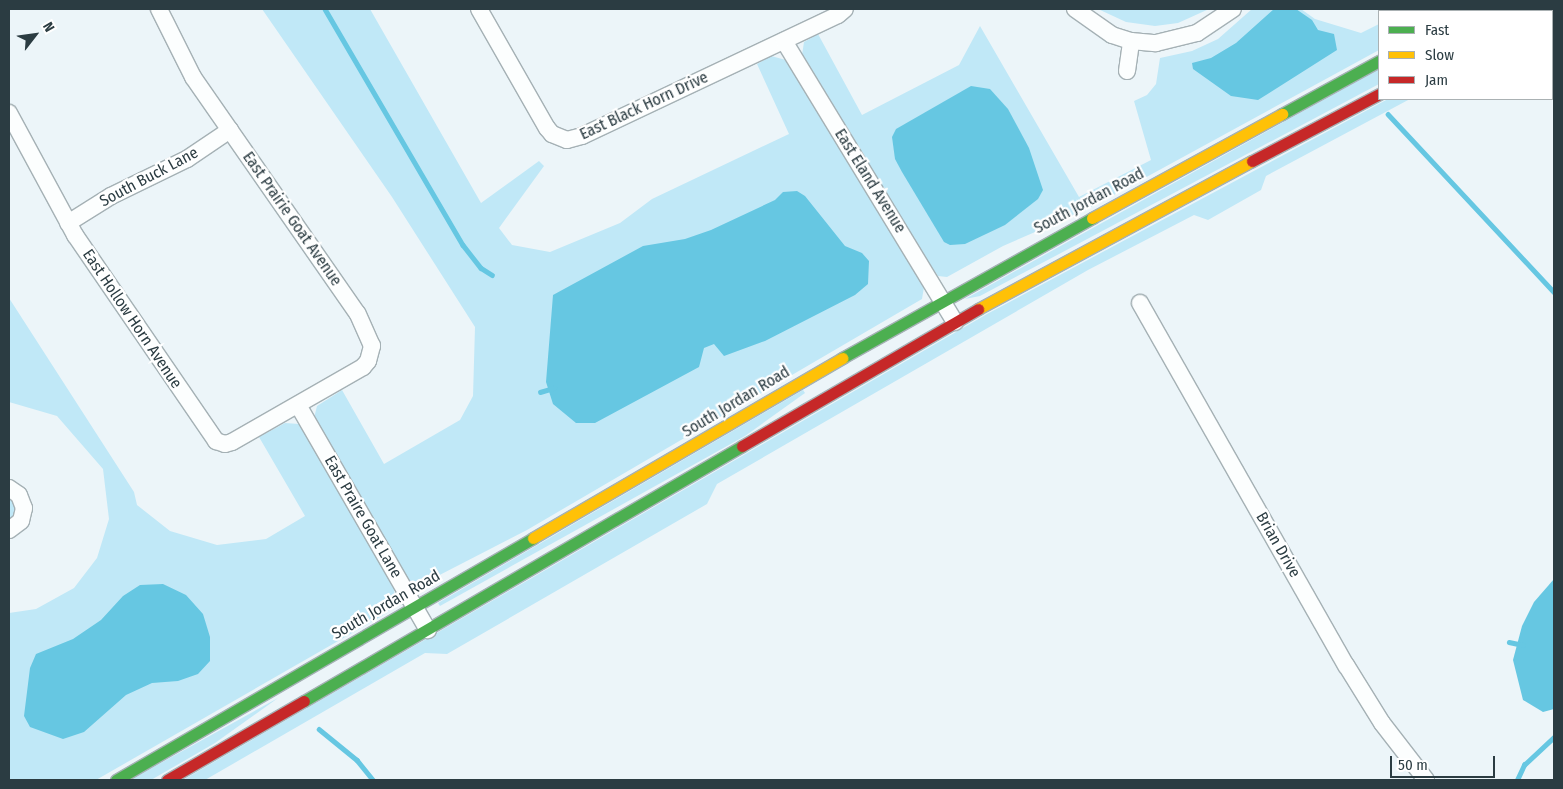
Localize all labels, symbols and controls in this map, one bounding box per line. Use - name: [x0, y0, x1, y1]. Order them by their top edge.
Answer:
- north arrow: [10, 10, 60, 60]
- legend: [1378, 10, 1553, 100]
- text: N: [39, 19, 58, 35]
- text: Fast: [1425, 21, 1449, 39]
- text: Slow: [1425, 46, 1454, 64]
- street label: East Black Horn Drive: [577, 68, 711, 144]
- text: Jam: [1425, 71, 1448, 89]
- street label: East Eland Avenue: [830, 125, 910, 237]
- street label: South Buck Lane: [97, 143, 201, 211]
- street label: East Prairie Goat Avenue: [238, 148, 346, 290]
- street label: South Jordan Road: [1031, 164, 1147, 238]
- street label: East Hollow Horn Avenue: [78, 246, 186, 392]
- street label: South Jordan Road: [679, 362, 793, 442]
- street label: East Praire Goat Lane: [320, 452, 406, 582]
- street label: Brian Drive: [1252, 509, 1304, 581]
- street label: South Jordan Road: [328, 566, 444, 644]
- scale bar: [1393, 746, 1498, 778]
- text: 50 m: [1398, 756, 1428, 774]

